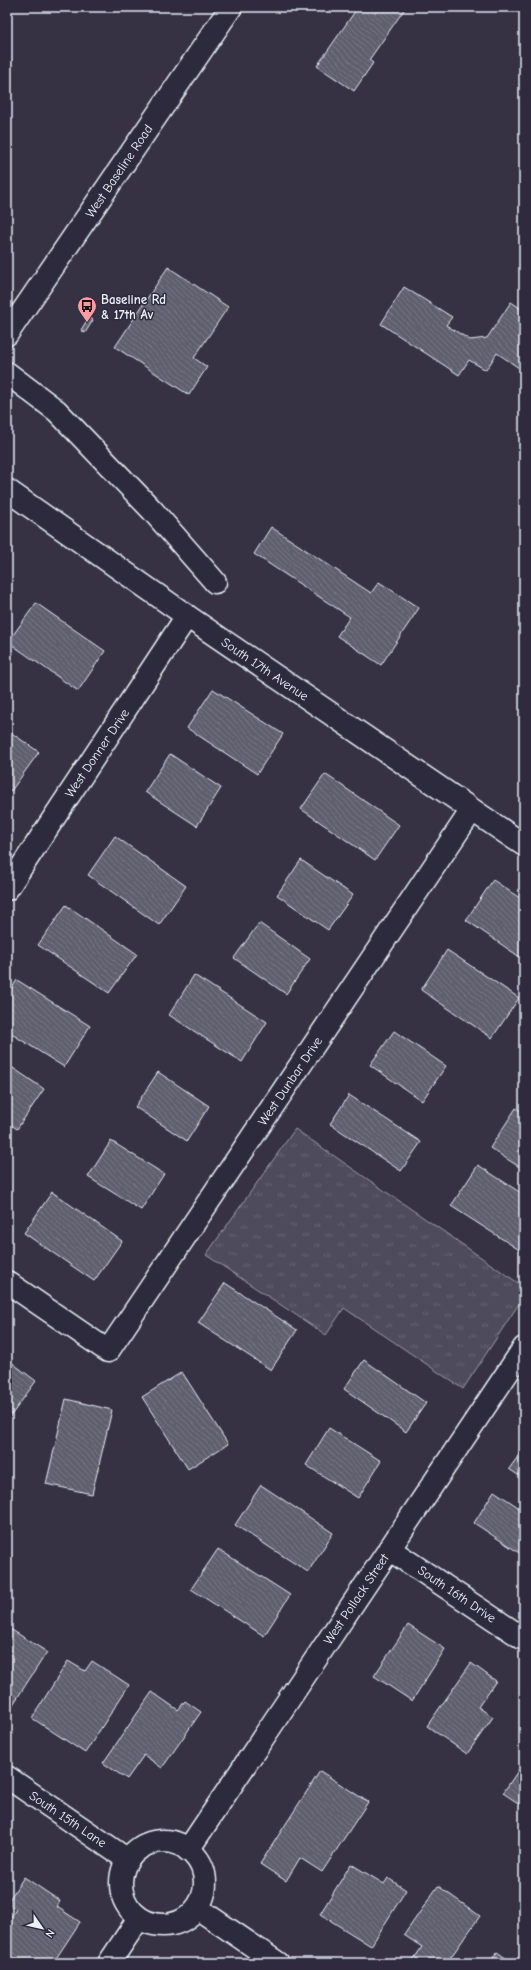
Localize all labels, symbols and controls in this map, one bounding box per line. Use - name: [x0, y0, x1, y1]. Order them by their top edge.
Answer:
- street label: West Baseline Road: [82, 122, 156, 220]
- place label: Baseline Rd & 17th Av: [101, 292, 166, 322]
- bus stop icon: Baseline Rd & 17th Av: [76, 295, 98, 323]
- street label: South 17th Avenue: [219, 634, 312, 704]
- street label: West Donner Drive: [62, 705, 133, 800]
- street label: West Dunbar Drive: [255, 1033, 325, 1128]
- street label: West Pollack Street: [320, 1550, 393, 1647]
- street label: South 16th Drive: [415, 1562, 499, 1626]
- street label: South 15th Lane: [27, 1788, 110, 1851]
- north arrow: [22, 1908, 62, 1948]
- text: N: [42, 1927, 57, 1940]

